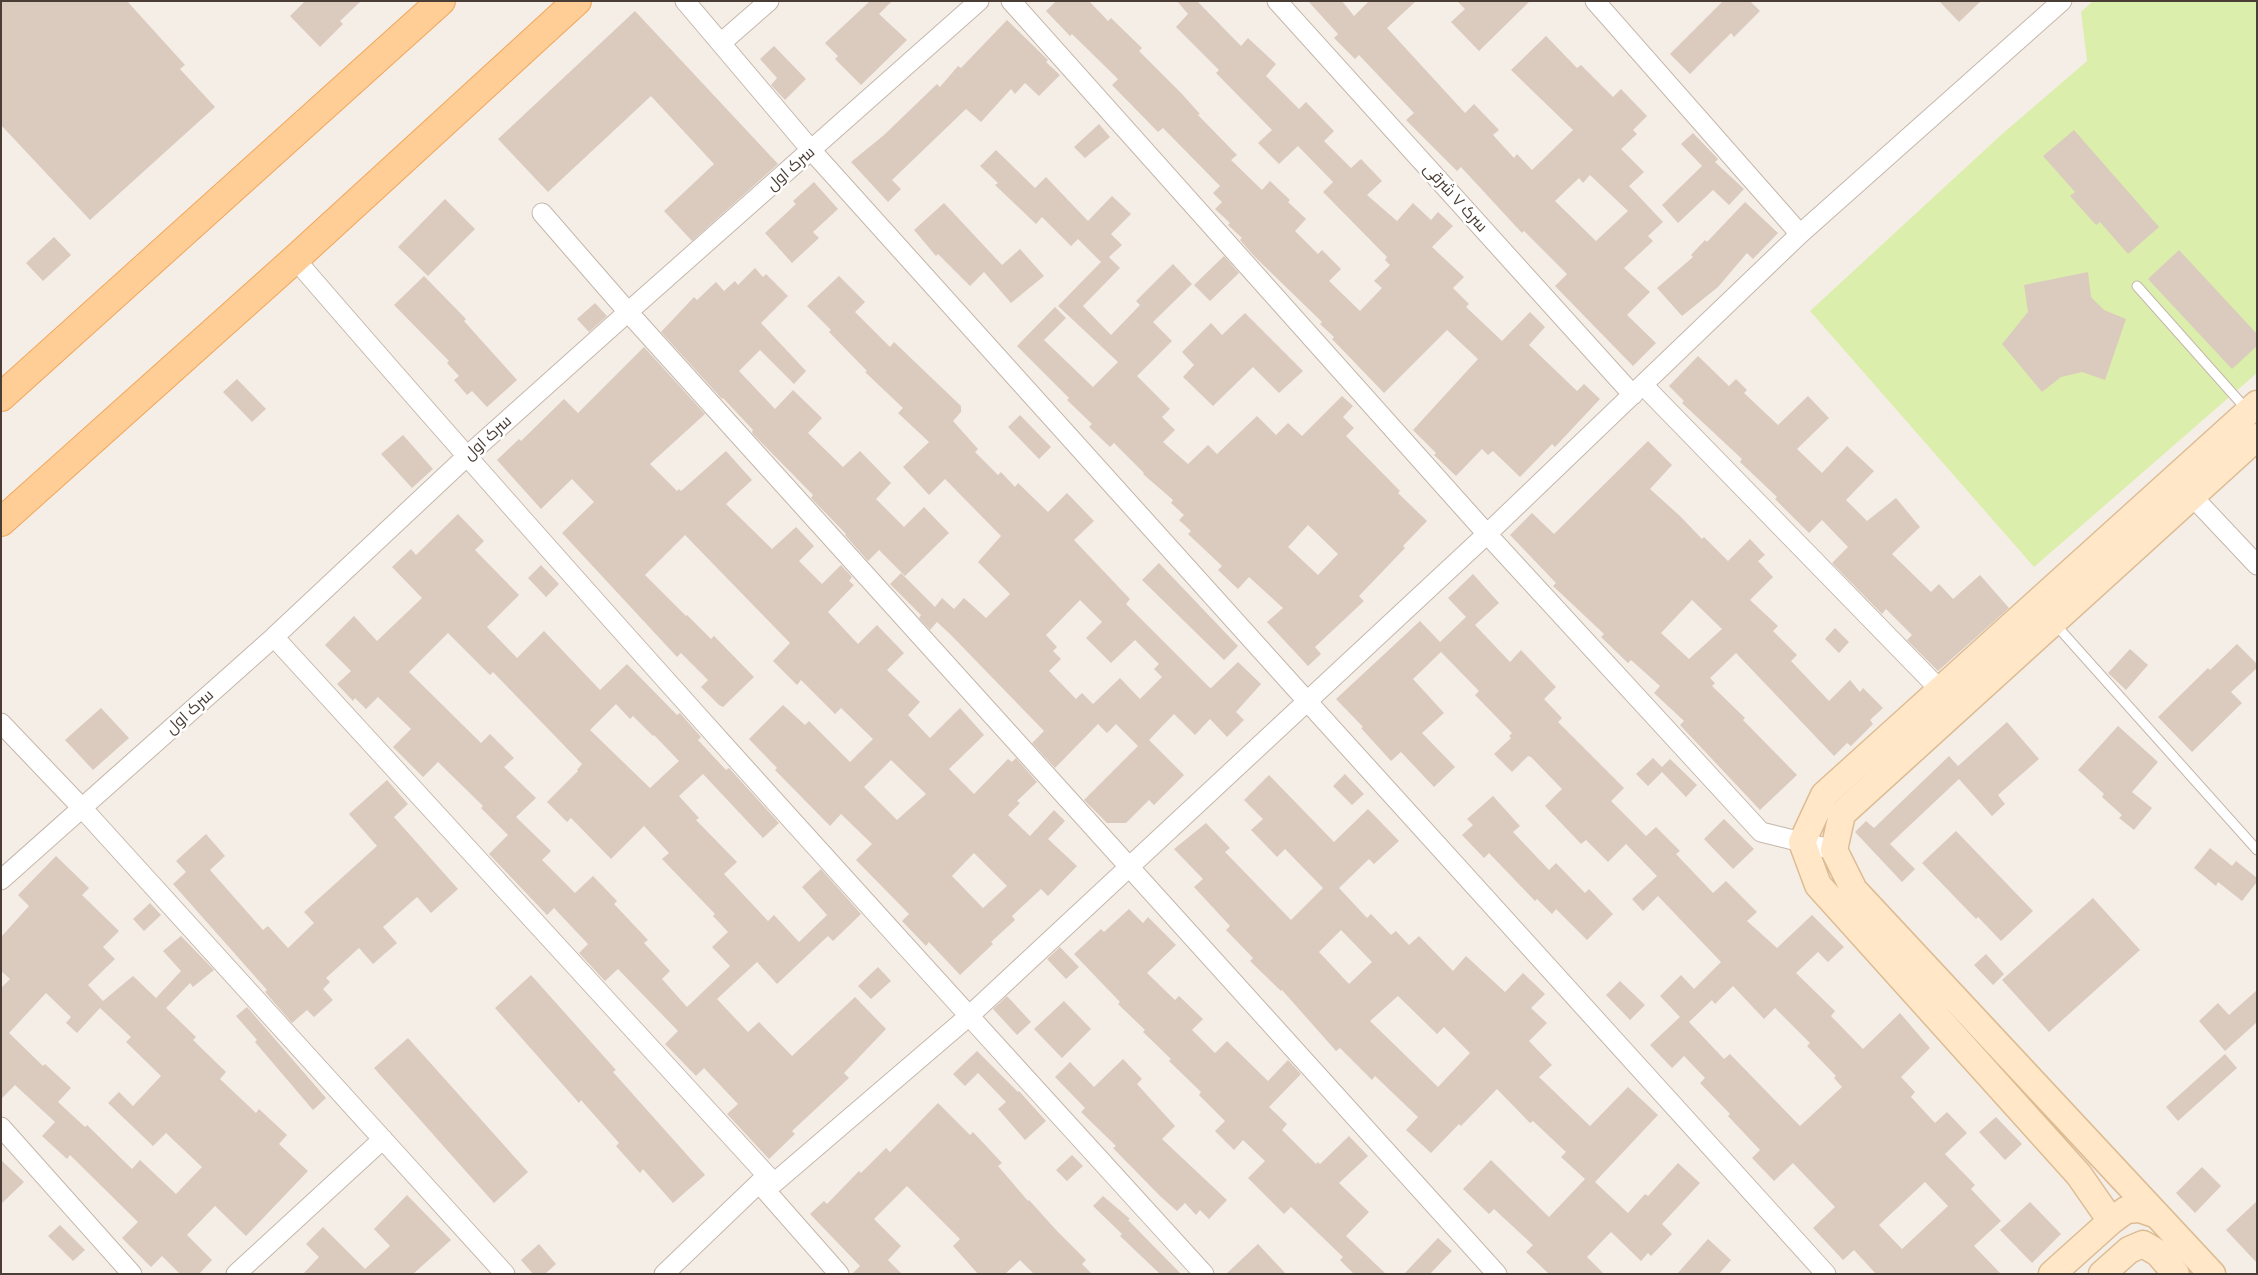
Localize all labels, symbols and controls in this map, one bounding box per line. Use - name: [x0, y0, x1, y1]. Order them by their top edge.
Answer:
- street label: سرک‌ اول: [763, 143, 819, 195]
- street label: سرک ۷ شرقی: [1419, 160, 1491, 236]
- street label: سرک‌ اول: [460, 412, 516, 464]
- street label: سرک‌ اول: [162, 686, 218, 738]

